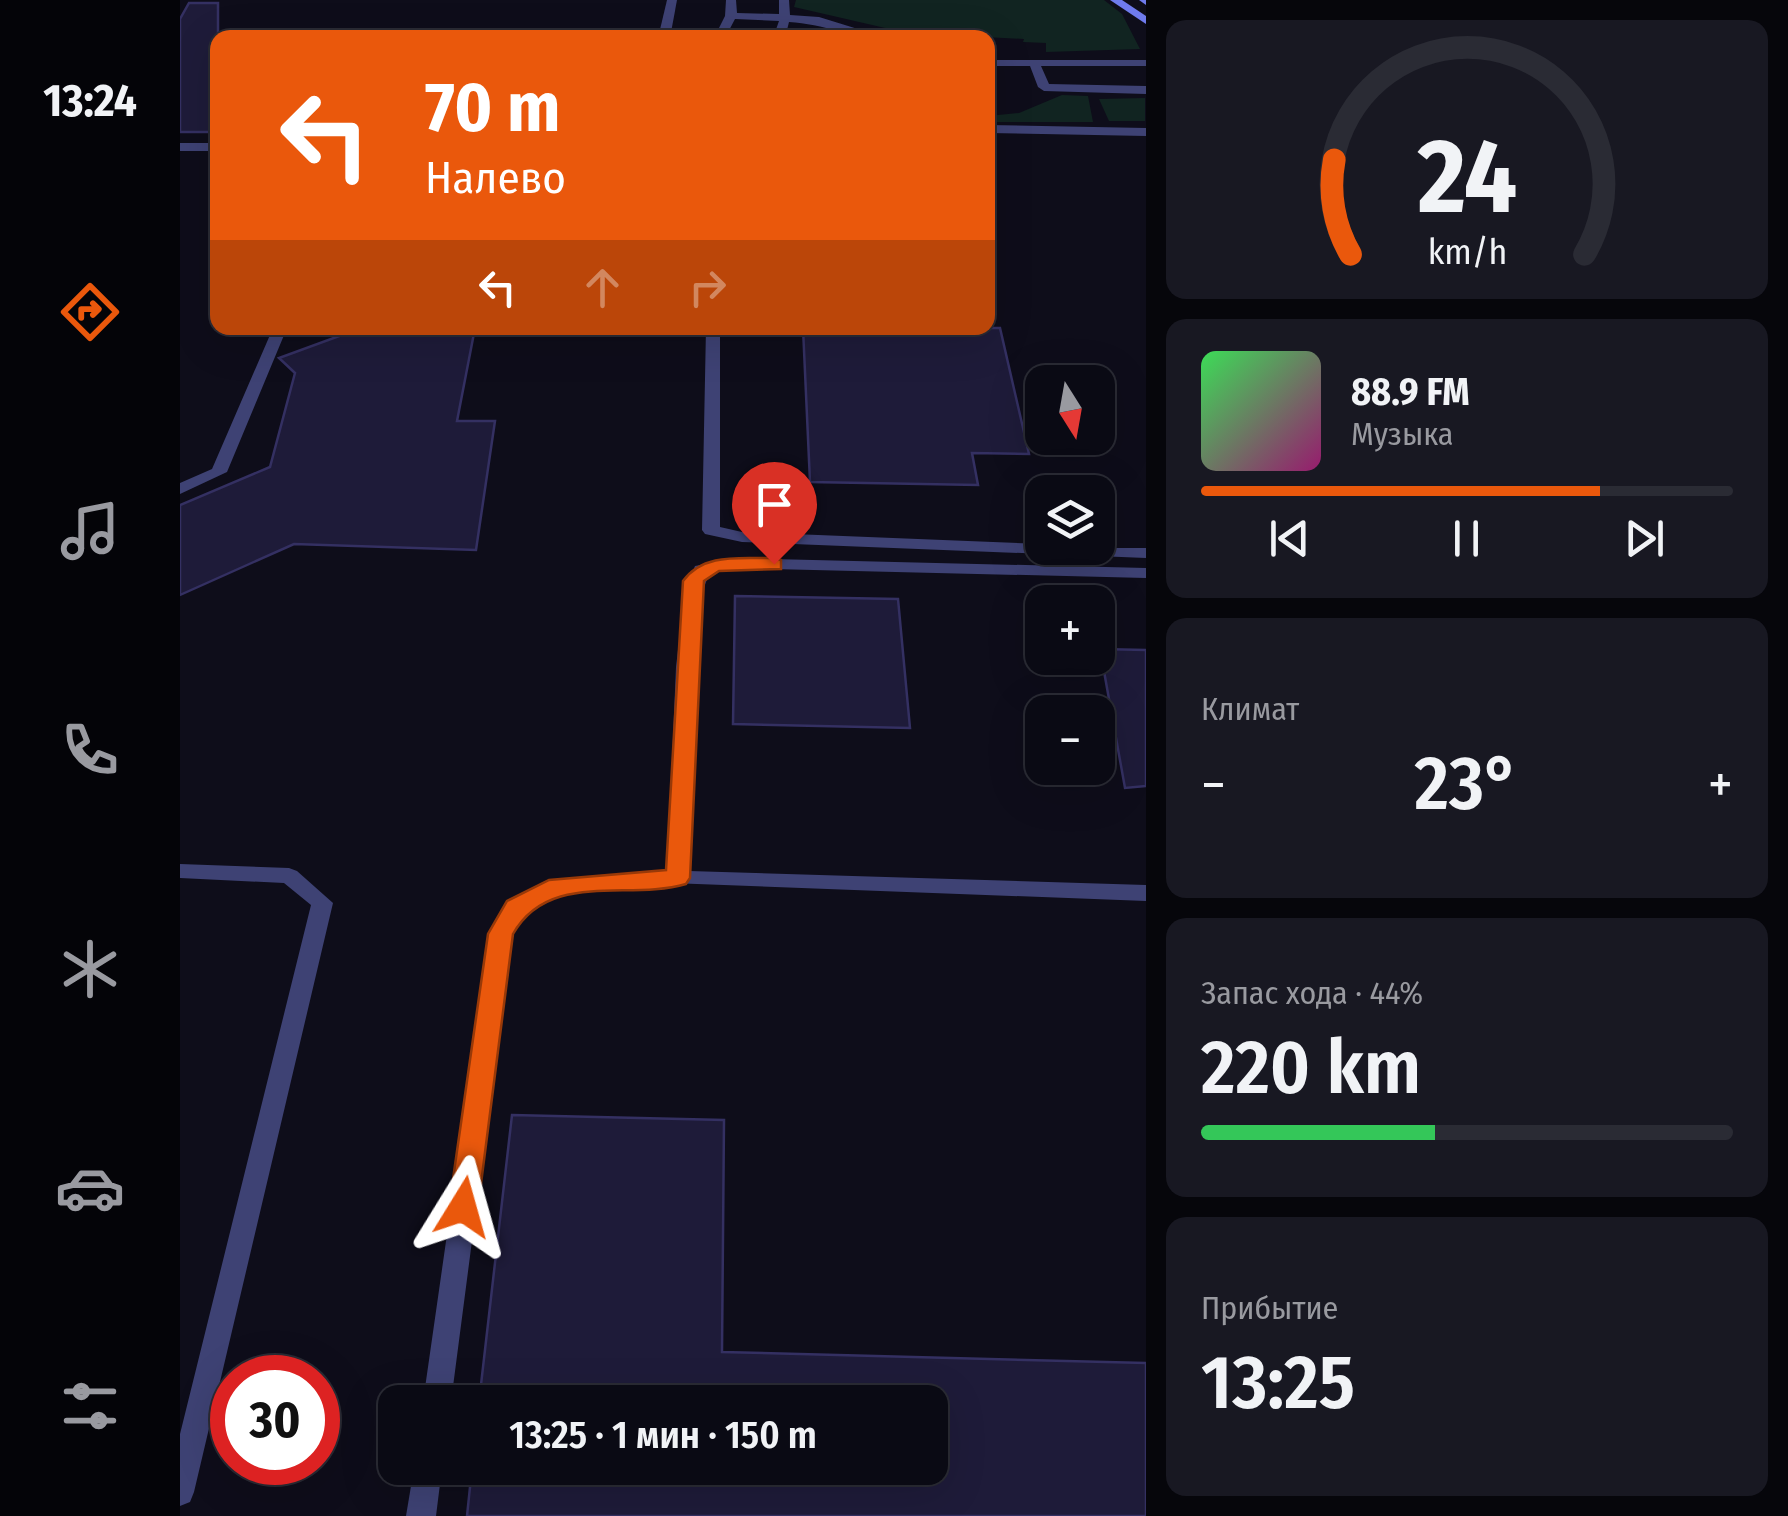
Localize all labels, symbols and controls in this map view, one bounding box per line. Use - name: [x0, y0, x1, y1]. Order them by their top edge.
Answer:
- text: 70 m: [425, 66, 560, 150]
- icon: left: [260, 70, 390, 200]
- text: 13:24: [43, 74, 137, 128]
- text: 24: [1416, 115, 1517, 240]
- text: Налево: [425, 151, 566, 205]
- text: km/h: [1427, 231, 1507, 273]
- icon: left: [470, 260, 525, 315]
- icon: ahead: [575, 260, 630, 315]
- icon: right: [680, 260, 735, 315]
- icon: directions: [55, 277, 125, 347]
- north arrow: [1025, 365, 1115, 455]
- map controls: [1025, 365, 1115, 785]
- text: 88.9 FM: [1351, 369, 1470, 415]
- text: Музыка: [1351, 415, 1454, 453]
- pin: [732, 462, 817, 565]
- button: layers: [1025, 475, 1115, 565]
- icon: arrive: [747, 477, 802, 532]
- icon: music: [55, 496, 125, 566]
- icon: previous: [1262, 511, 1317, 566]
- icon: pause: [1439, 511, 1494, 566]
- icon: next: [1617, 511, 1672, 566]
- button: +: [1025, 585, 1115, 675]
- text: Климат: [1201, 690, 1299, 728]
- button: −: [1025, 695, 1115, 785]
- icon: phone: [55, 715, 125, 785]
- text: 23°: [1415, 739, 1519, 829]
- text: −: [1201, 752, 1226, 818]
- text: +: [1708, 752, 1733, 818]
- icon: climate: [55, 934, 125, 1004]
- text: Запас хода · 44%: [1201, 974, 1423, 1012]
- text: 220 km: [1201, 1023, 1421, 1113]
- icon: car: [55, 1153, 125, 1223]
- position arrow: [411, 1155, 515, 1259]
- text: Прибытие: [1201, 1289, 1338, 1327]
- text: 13:25: [1201, 1338, 1355, 1428]
- speed limit sign: 30: [210, 1355, 340, 1485]
- icon: filters: [55, 1371, 125, 1441]
- text: 13:25 · 1 мин · 150 m: [509, 1412, 817, 1458]

